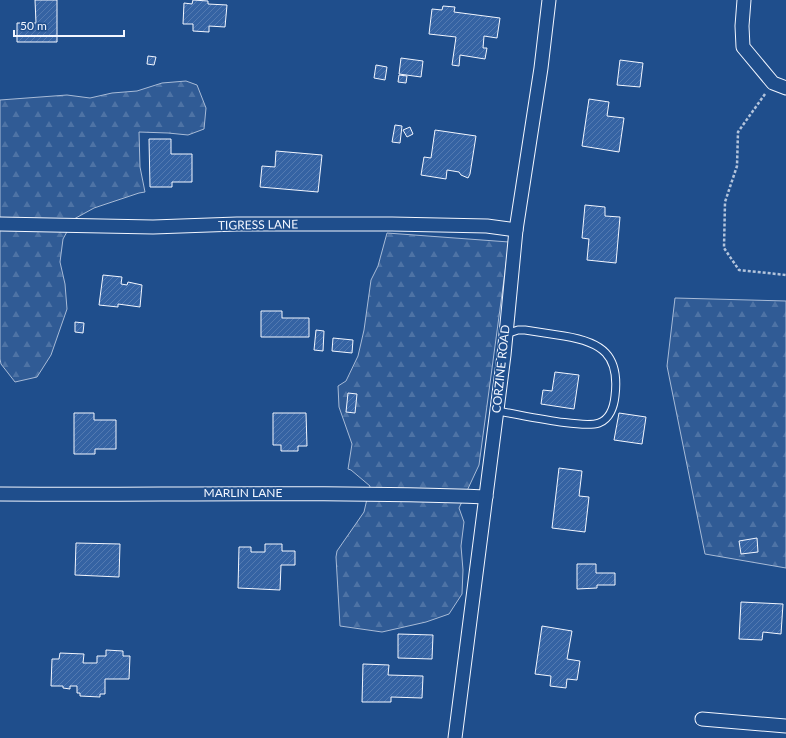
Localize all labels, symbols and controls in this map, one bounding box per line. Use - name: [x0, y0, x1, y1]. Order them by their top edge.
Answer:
- scale bar: [14, 12, 124, 38]
- text: 50 m: [20, 18, 47, 33]
- street label: TIGRESS LANE: [218, 216, 298, 233]
- street label: CORZINE ROAD: [488, 324, 513, 414]
- street label: MARLIN LANE: [204, 485, 283, 500]

